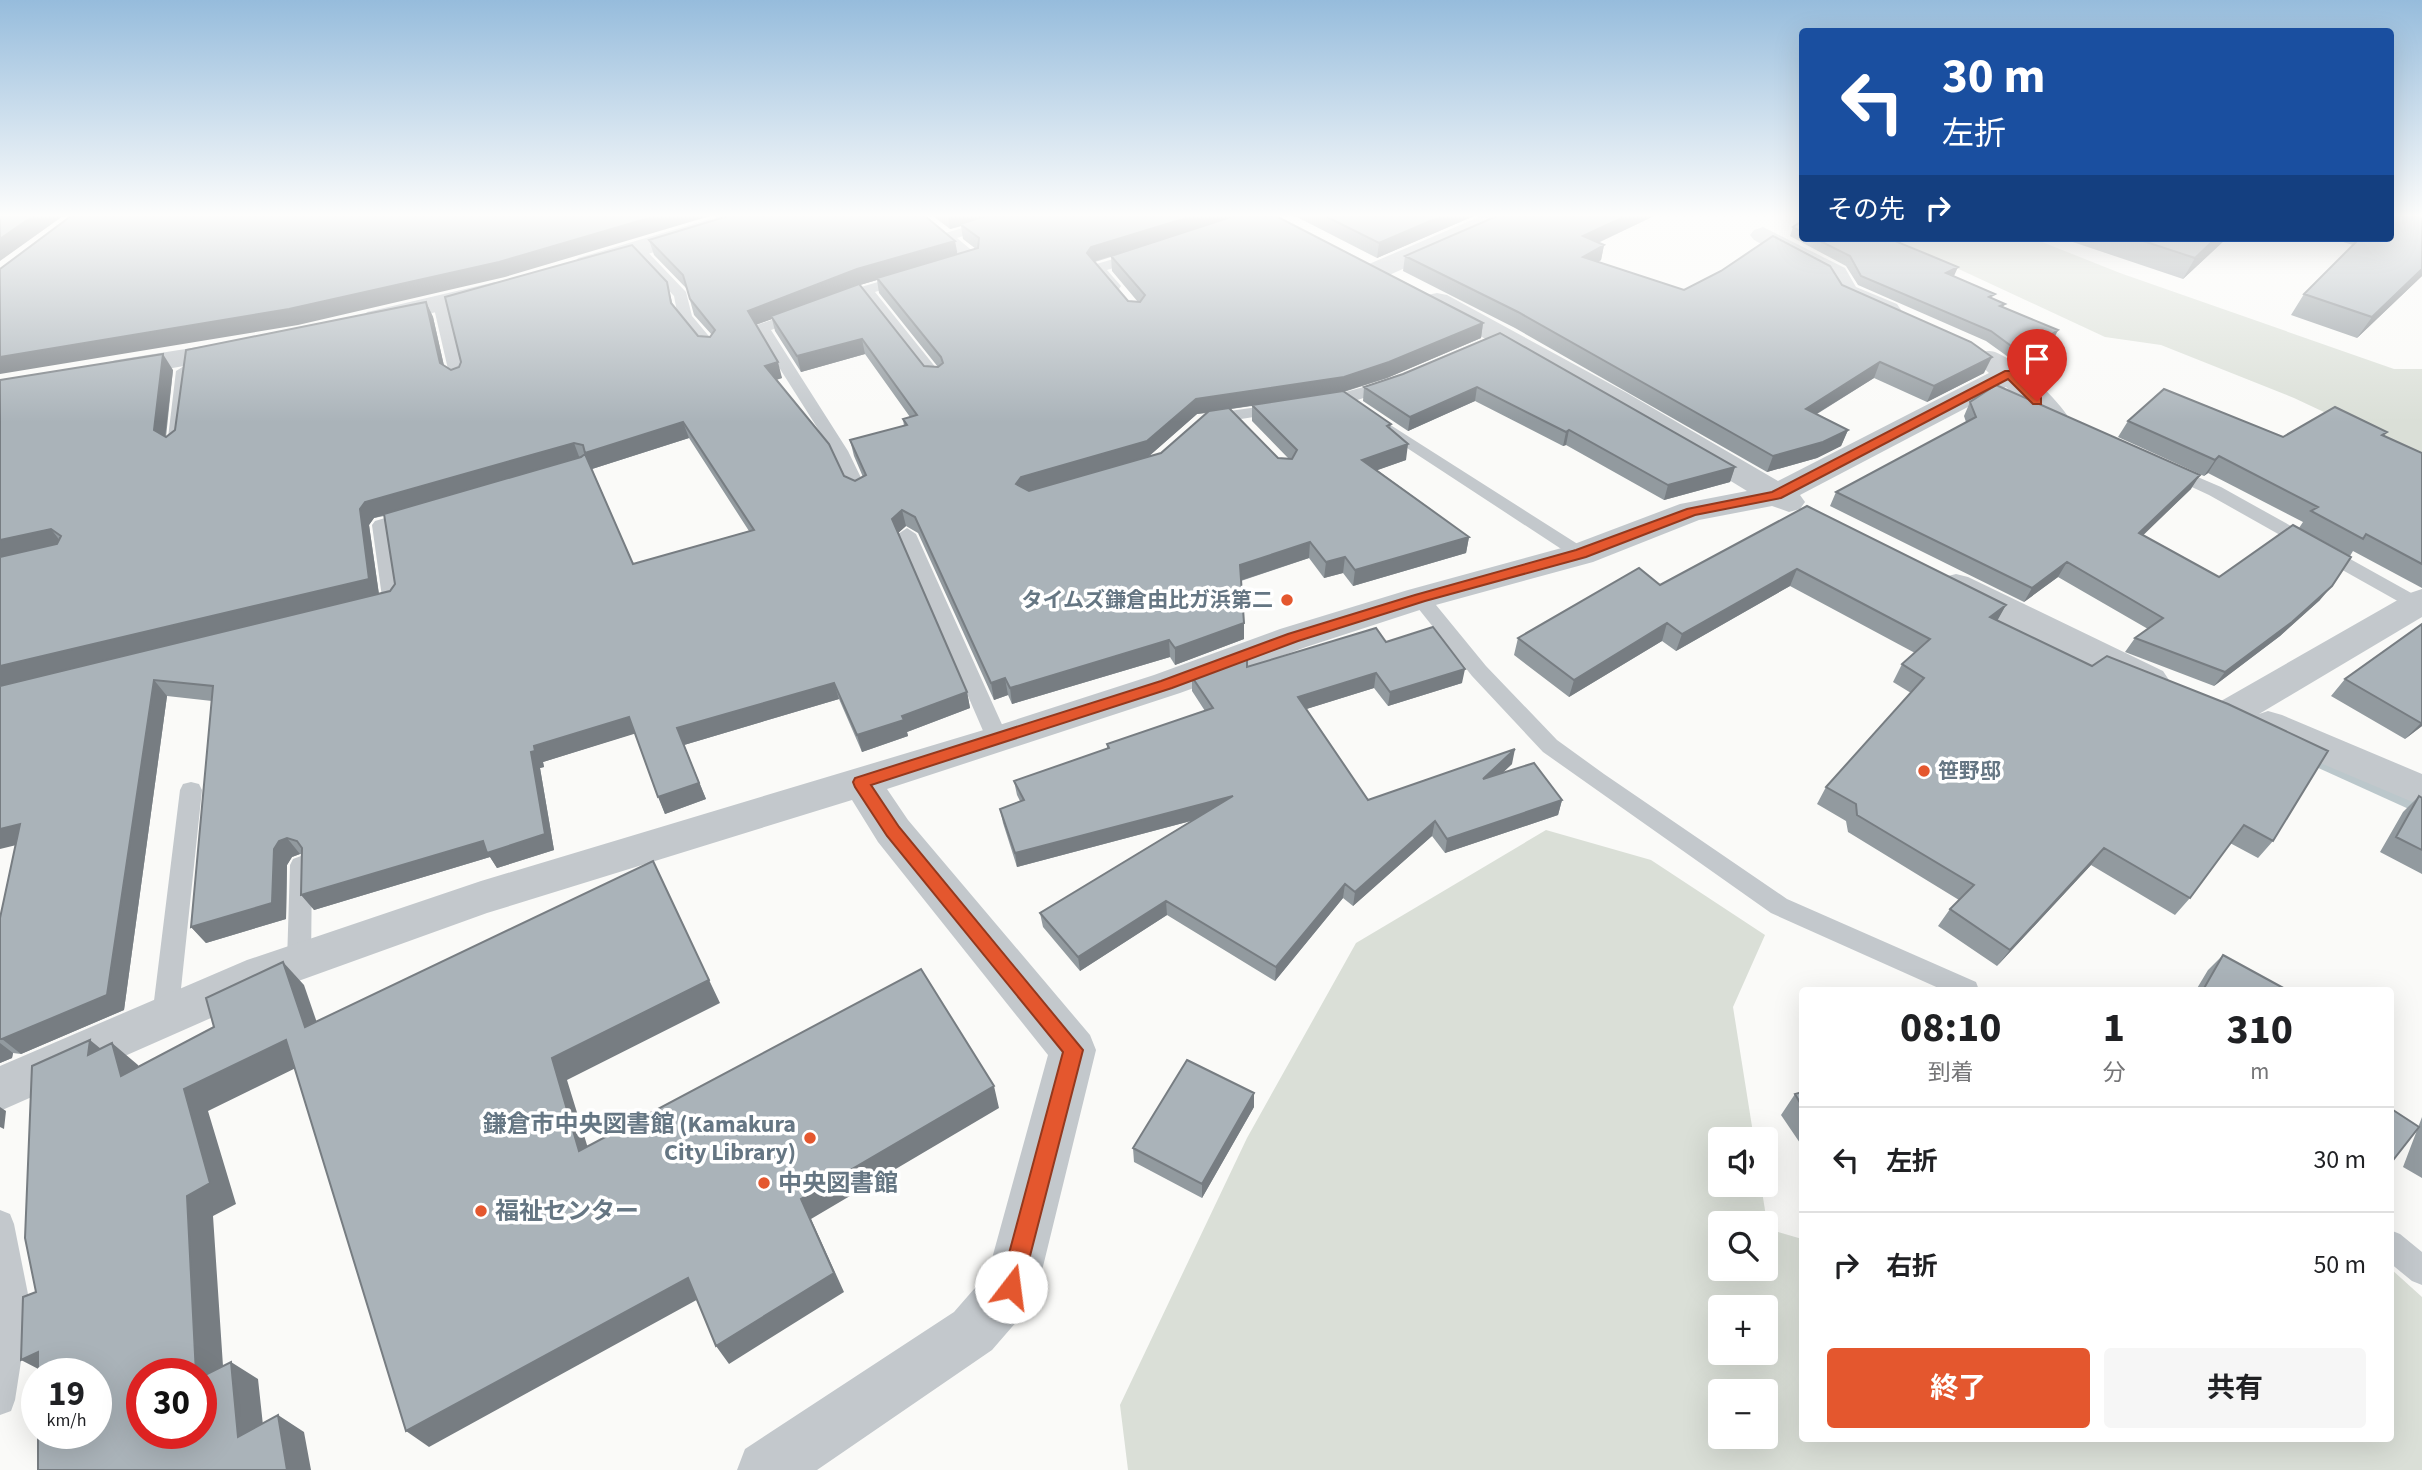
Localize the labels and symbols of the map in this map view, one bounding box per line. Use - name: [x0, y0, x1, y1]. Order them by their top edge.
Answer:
- pin: [2007, 329, 2067, 401]
- place label: タイムズ鎌倉由比ガ浜第二: [1021, 585, 1273, 615]
- marker: タイムズ鎌倉由比ガ浜第二: [1279, 592, 1295, 608]
- place label: 笹野邸: [1938, 756, 2001, 786]
- marker: 笹野邸: [1916, 763, 1932, 779]
- place label: 鎌倉市中央図書館 (Kamakura City Library): [482, 1107, 796, 1170]
- marker: 鎌倉市中央図書館 (Kamakura City Library): [802, 1130, 818, 1146]
- place label: 中央図書館: [778, 1166, 898, 1201]
- marker: 中央図書館: [756, 1175, 772, 1191]
- place label: 福祉センター: [495, 1194, 639, 1229]
- marker: 福祉センター: [473, 1203, 489, 1219]
- position arrow: [974, 1250, 1048, 1324]
- speed limit sign: 30: [126, 1358, 217, 1449]

